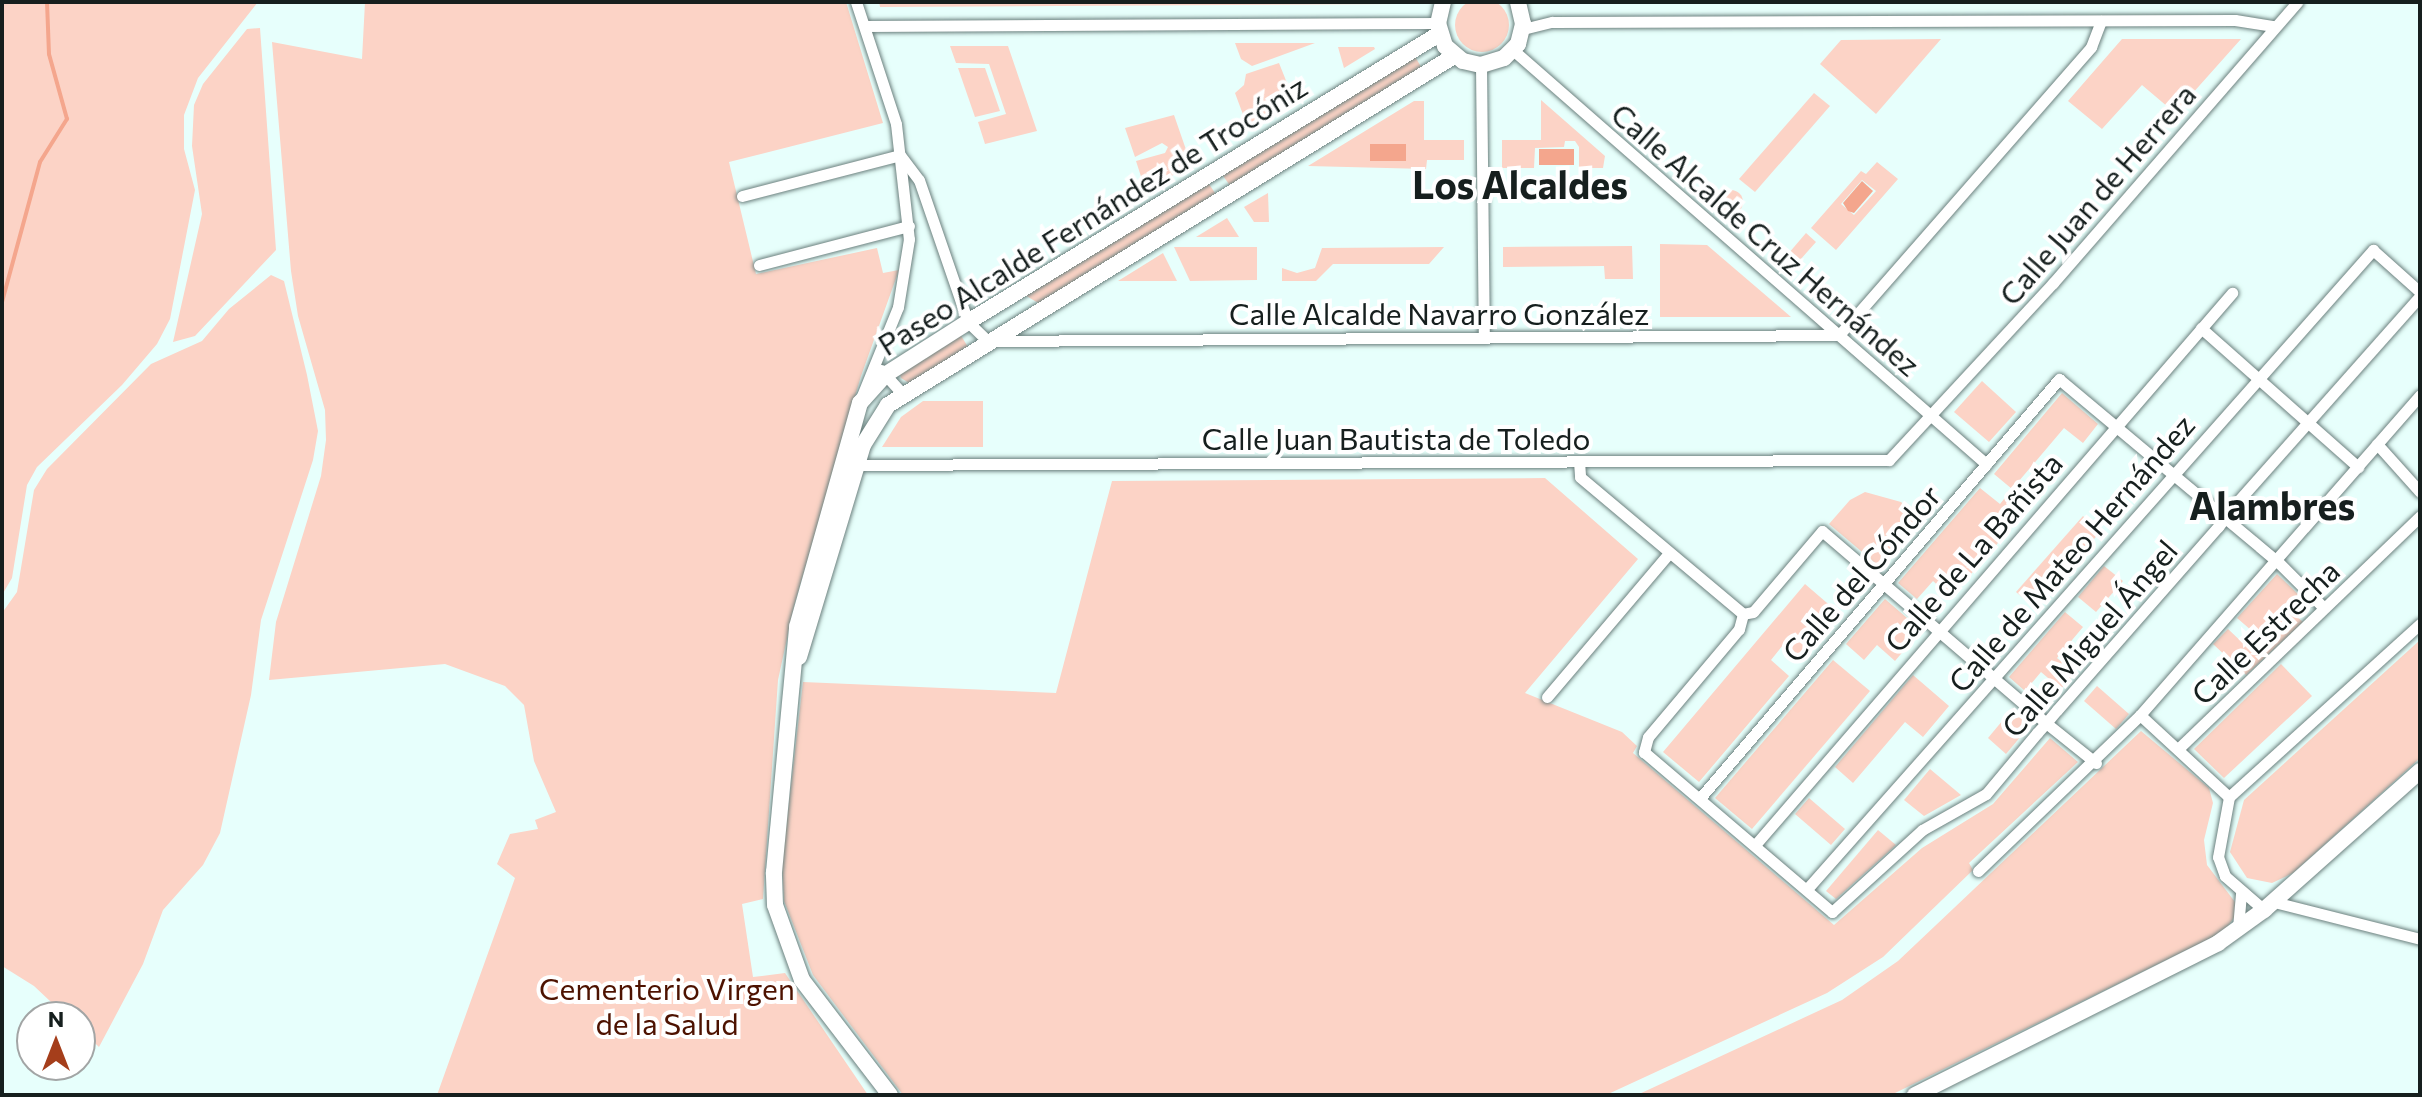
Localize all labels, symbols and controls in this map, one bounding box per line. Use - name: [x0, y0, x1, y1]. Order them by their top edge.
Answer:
- street label: Paseo Alcalde Fernández de Trocóniz: [871, 68, 1313, 362]
- street label: Calle Juan de Herrera: [1991, 76, 2203, 312]
- street label: Calle Alcalde Cruz Hernández: [1605, 95, 1927, 383]
- district label: Los Alcaldes: [1412, 161, 1628, 207]
- street label: Calle Alcalde Navarro González: [1229, 295, 1649, 331]
- street label: Calle de Mateo Hernández: [1941, 407, 2201, 699]
- street label: Calle Juan Bautista de Toledo: [1202, 420, 1590, 456]
- street label: Calle de La Bañista: [1877, 445, 2069, 659]
- street label: Calle del Cóndor: [1774, 477, 1948, 669]
- district label: Alambres: [2189, 482, 2355, 528]
- street label: Calle Miguel Ángel: [1994, 532, 2184, 744]
- street label: Calle Estrecha: [2184, 552, 2346, 712]
- park label: Cementerio Virgen de la Salud: [539, 970, 795, 1040]
- north arrow: [16, 1001, 96, 1081]
- text: N: [48, 1005, 64, 1032]

